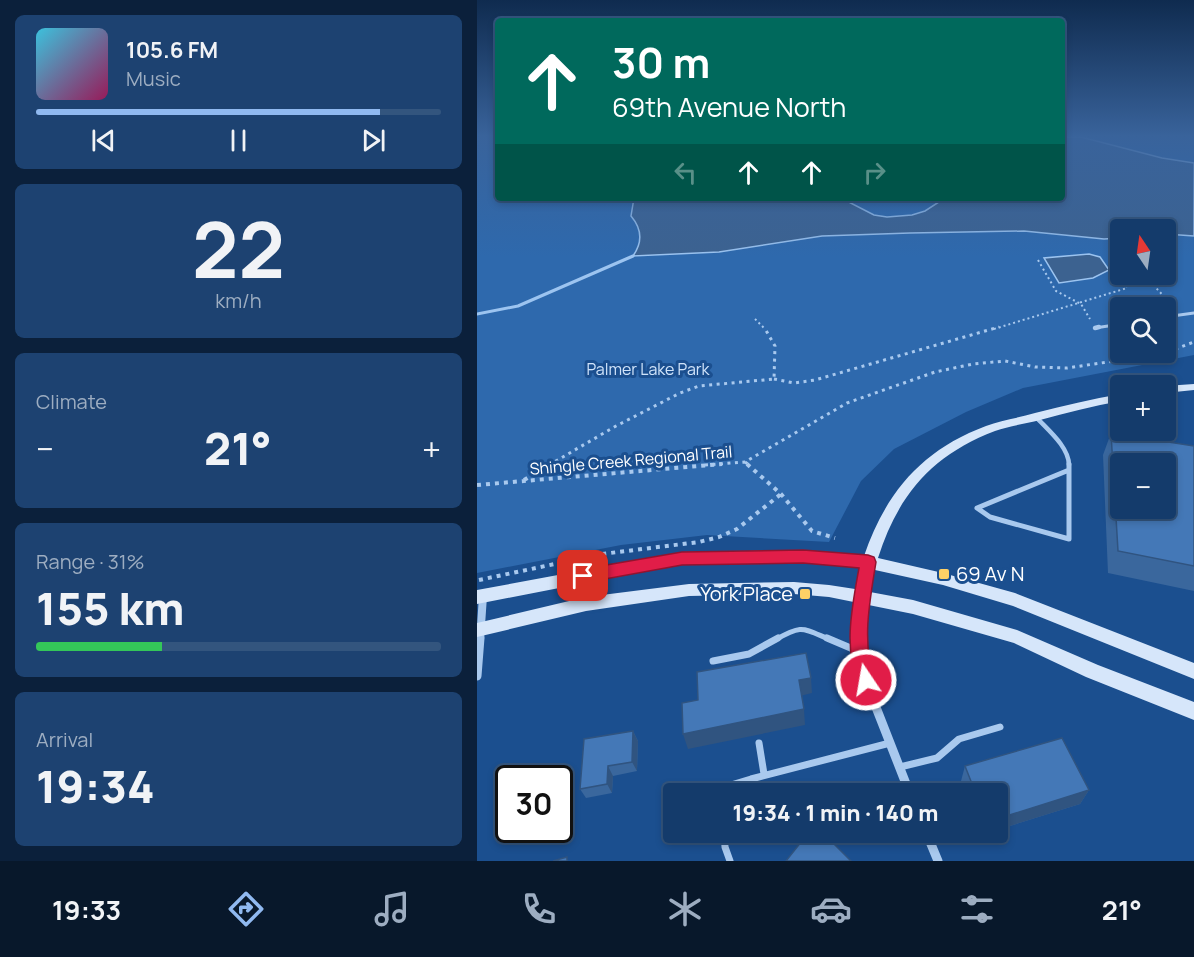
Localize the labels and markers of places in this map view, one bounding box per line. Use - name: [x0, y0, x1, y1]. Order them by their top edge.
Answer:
- pin: [557, 550, 608, 601]
- place label: 69 Av N: [956, 560, 1024, 587]
- marker: 69 Av N: [937, 567, 951, 581]
- place label: York Place: [700, 580, 793, 607]
- marker: York Place: [798, 587, 812, 601]

